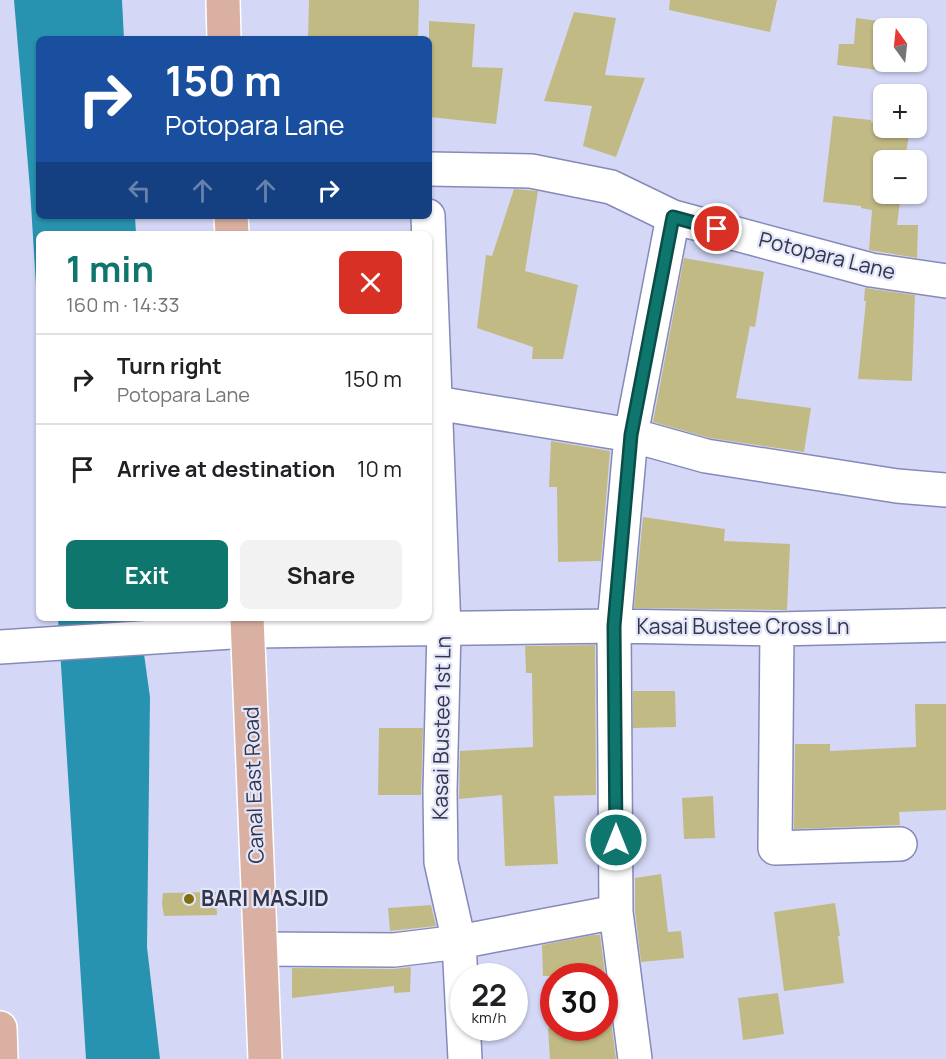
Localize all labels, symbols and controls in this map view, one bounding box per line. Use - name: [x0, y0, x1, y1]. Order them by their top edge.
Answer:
- north arrow: [873, 18, 927, 72]
- map controls: [873, 18, 927, 204]
- text: 150 m: [165, 51, 282, 109]
- icon: right: [66, 60, 144, 138]
- button: +: [873, 84, 927, 138]
- text: Potopara Lane: [165, 106, 345, 143]
- button: −: [873, 150, 927, 204]
- icon: left: [123, 174, 156, 207]
- icon: ahead: [186, 174, 219, 207]
- icon: ahead: [249, 174, 282, 207]
- icon: right: [312, 174, 345, 207]
- pin: [691, 203, 742, 254]
- icon: arrive: [700, 212, 733, 245]
- street label: Potopara Lane: [756, 225, 898, 286]
- text: 1 min: [66, 244, 154, 293]
- button: close: [339, 251, 402, 314]
- text: 160 m · 14:33: [66, 291, 180, 318]
- text: Turn right: [117, 351, 222, 381]
- icon: right: [66, 363, 99, 396]
- text: 150 m: [344, 364, 402, 394]
- text: Potopara Lane: [117, 381, 250, 408]
- icon: arrive: [66, 453, 99, 486]
- text: Arrive at destination: [117, 454, 335, 484]
- text: 10 m: [357, 454, 402, 484]
- button: Exit: [66, 540, 228, 609]
- button: Share: [240, 540, 402, 609]
- street label: Kasai Bustee Cross Ln: [636, 612, 850, 640]
- street label: Kasai Bustee 1st Ln: [425, 636, 457, 820]
- street label: Canal East Road: [236, 706, 270, 864]
- position arrow: [584, 808, 648, 872]
- place label: BARI MASJID: [201, 884, 329, 912]
- marker: BARI MASJID: [182, 892, 196, 906]
- speed limit sign: 30: [540, 963, 618, 1041]
- text: 22: [471, 974, 507, 1015]
- text: km/h: [472, 1007, 506, 1028]

